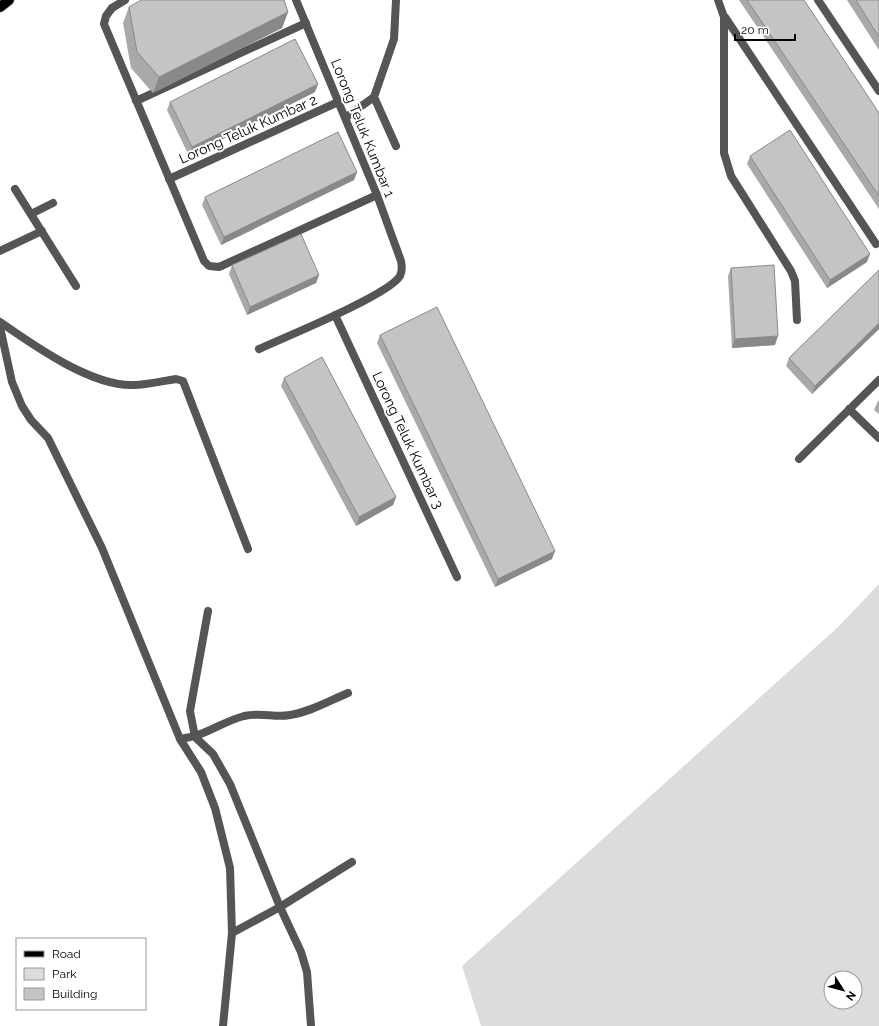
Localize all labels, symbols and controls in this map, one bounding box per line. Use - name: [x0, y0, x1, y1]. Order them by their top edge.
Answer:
- scale bar: [735, 16, 795, 42]
- text: 20 m: [741, 23, 769, 37]
- street label: Lorong Teluk Kumbar 1: [328, 56, 398, 200]
- street label: Lorong Teluk Kumbar 2: [177, 91, 319, 167]
- street label: Lorong Teluk Kumbar 3: [369, 369, 447, 511]
- legend: [16, 938, 146, 1010]
- text: Road: [52, 947, 81, 961]
- text: Park: [52, 967, 77, 981]
- north arrow: [823, 970, 863, 1010]
- text: Building: [52, 987, 98, 1001]
- text: N: [843, 988, 858, 1003]

